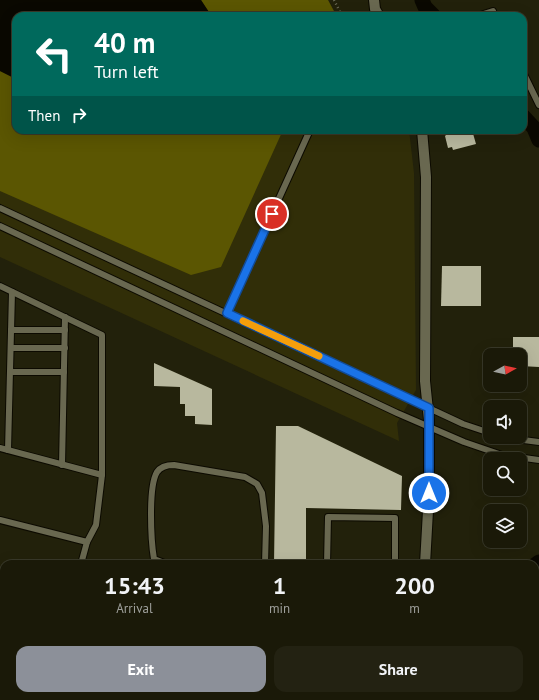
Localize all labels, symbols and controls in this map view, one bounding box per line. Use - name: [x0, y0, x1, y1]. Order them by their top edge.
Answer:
- text: 40 m: [94, 24, 155, 61]
- icon: left: [28, 28, 80, 80]
- text: Turn left: [94, 60, 159, 83]
- icon: right: [68, 104, 90, 126]
- text: Then: [28, 106, 60, 125]
- pin: [255, 197, 289, 231]
- icon: arrive: [261, 203, 283, 225]
- north arrow: [483, 348, 527, 392]
- map controls: [483, 348, 527, 548]
- button: sound: [483, 400, 527, 444]
- button: search: [483, 452, 527, 496]
- position arrow: [408, 472, 450, 514]
- button: layers: [483, 504, 527, 548]
- text: 15:43: [104, 570, 165, 601]
- text: 1: [273, 570, 286, 601]
- text: 200: [394, 570, 435, 601]
- text: Arrival: [116, 600, 153, 617]
- text: min: [269, 600, 290, 617]
- text: m: [409, 600, 420, 617]
- button: Exit: [16, 646, 266, 692]
- button: Share: [274, 646, 523, 692]

